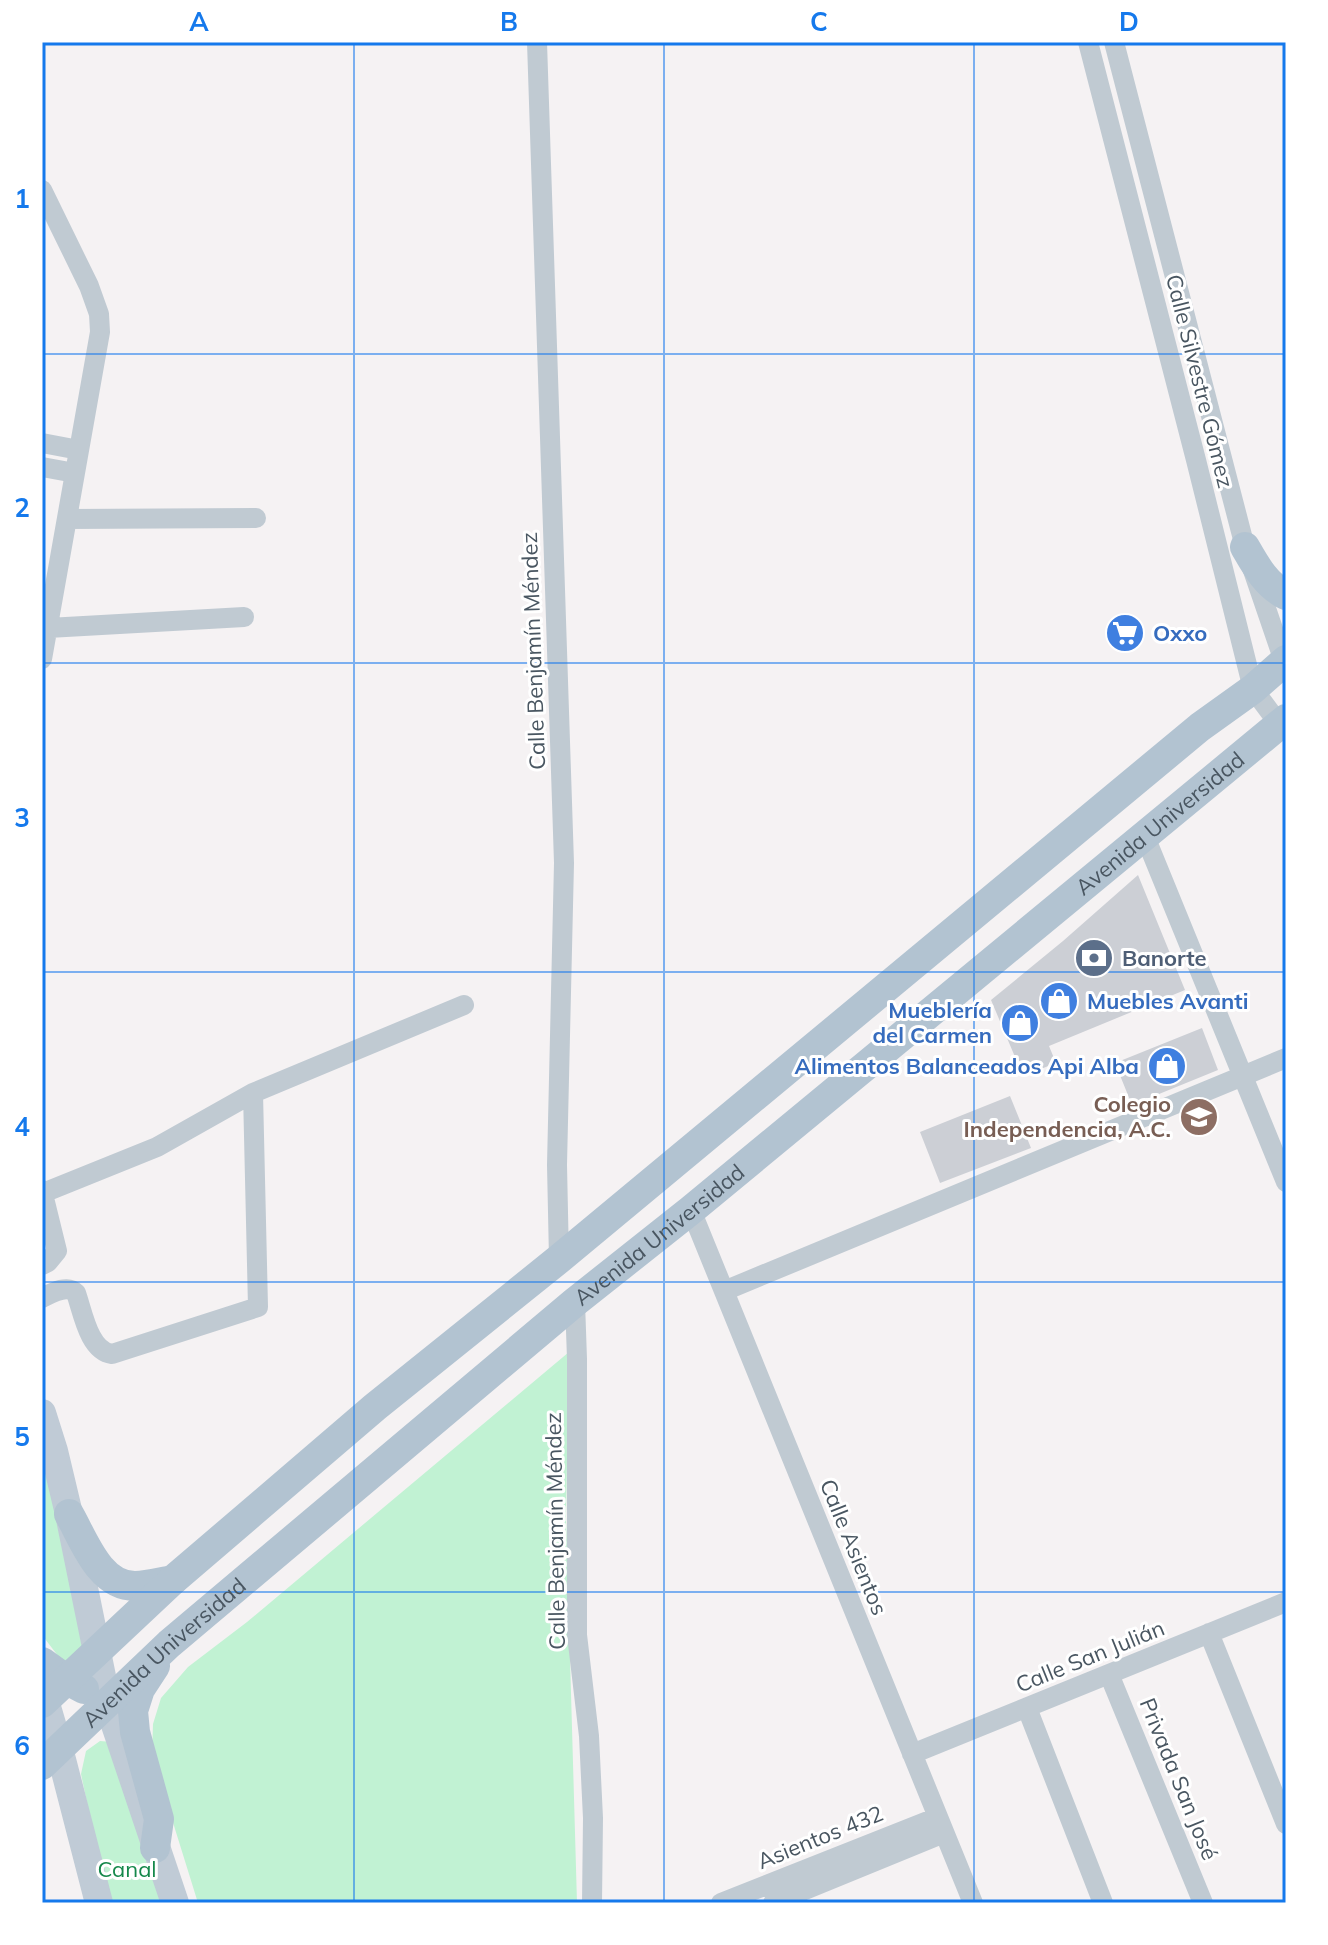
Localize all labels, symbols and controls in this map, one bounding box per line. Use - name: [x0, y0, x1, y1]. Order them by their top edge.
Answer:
- text: A: [189, 5, 209, 38]
- text: B: [500, 5, 518, 38]
- text: C: [810, 5, 828, 38]
- text: D: [1119, 5, 1139, 38]
- text: 1: [14, 182, 30, 215]
- street label: Calle Silvestre Gómez: [1160, 271, 1240, 491]
- text: 2: [14, 491, 30, 524]
- street label: Calle Benjamín Méndez: [515, 532, 551, 770]
- supermarket icon: Oxxo: [1104, 612, 1146, 654]
- place label: Oxxo: [1153, 619, 1207, 647]
- street label: Avenida Universidad: [1069, 745, 1250, 901]
- text: 3: [14, 801, 30, 834]
- bank icon: Banorte: [1073, 937, 1115, 979]
- place label: Banorte: [1122, 944, 1207, 972]
- shop icon: Muebles Avanti: [1038, 980, 1080, 1022]
- place label: Muebles Avanti: [1087, 987, 1248, 1015]
- place label: Mueblería del Carmen: [872, 996, 992, 1049]
- shop icon: Mueblería del Carmen: [999, 1002, 1041, 1044]
- shop icon: Alimentos Balanceados Api Alba: [1146, 1045, 1188, 1087]
- place label: Alimentos Balanceados Api Alba: [794, 1052, 1139, 1080]
- place label: Colegio Independencia, A.C.: [964, 1090, 1171, 1143]
- school or university icon: Colegio Independencia, A.C.: [1178, 1096, 1220, 1138]
- text: 4: [14, 1110, 30, 1143]
- street label: Avenida Universidad: [568, 1158, 750, 1312]
- street label: Calle Benjamín Méndez: [539, 1412, 571, 1650]
- text: 5: [14, 1420, 30, 1453]
- street label: Calle Asientos: [814, 1475, 894, 1619]
- street label: Avenida Universidad: [76, 1571, 251, 1733]
- street label: Calle San Julián: [1011, 1613, 1169, 1699]
- street label: Privada San José: [1134, 1694, 1224, 1864]
- text: 6: [14, 1729, 30, 1762]
- street label: Asientos 432: [753, 1799, 887, 1875]
- park label: Canal: [97, 1855, 157, 1883]

